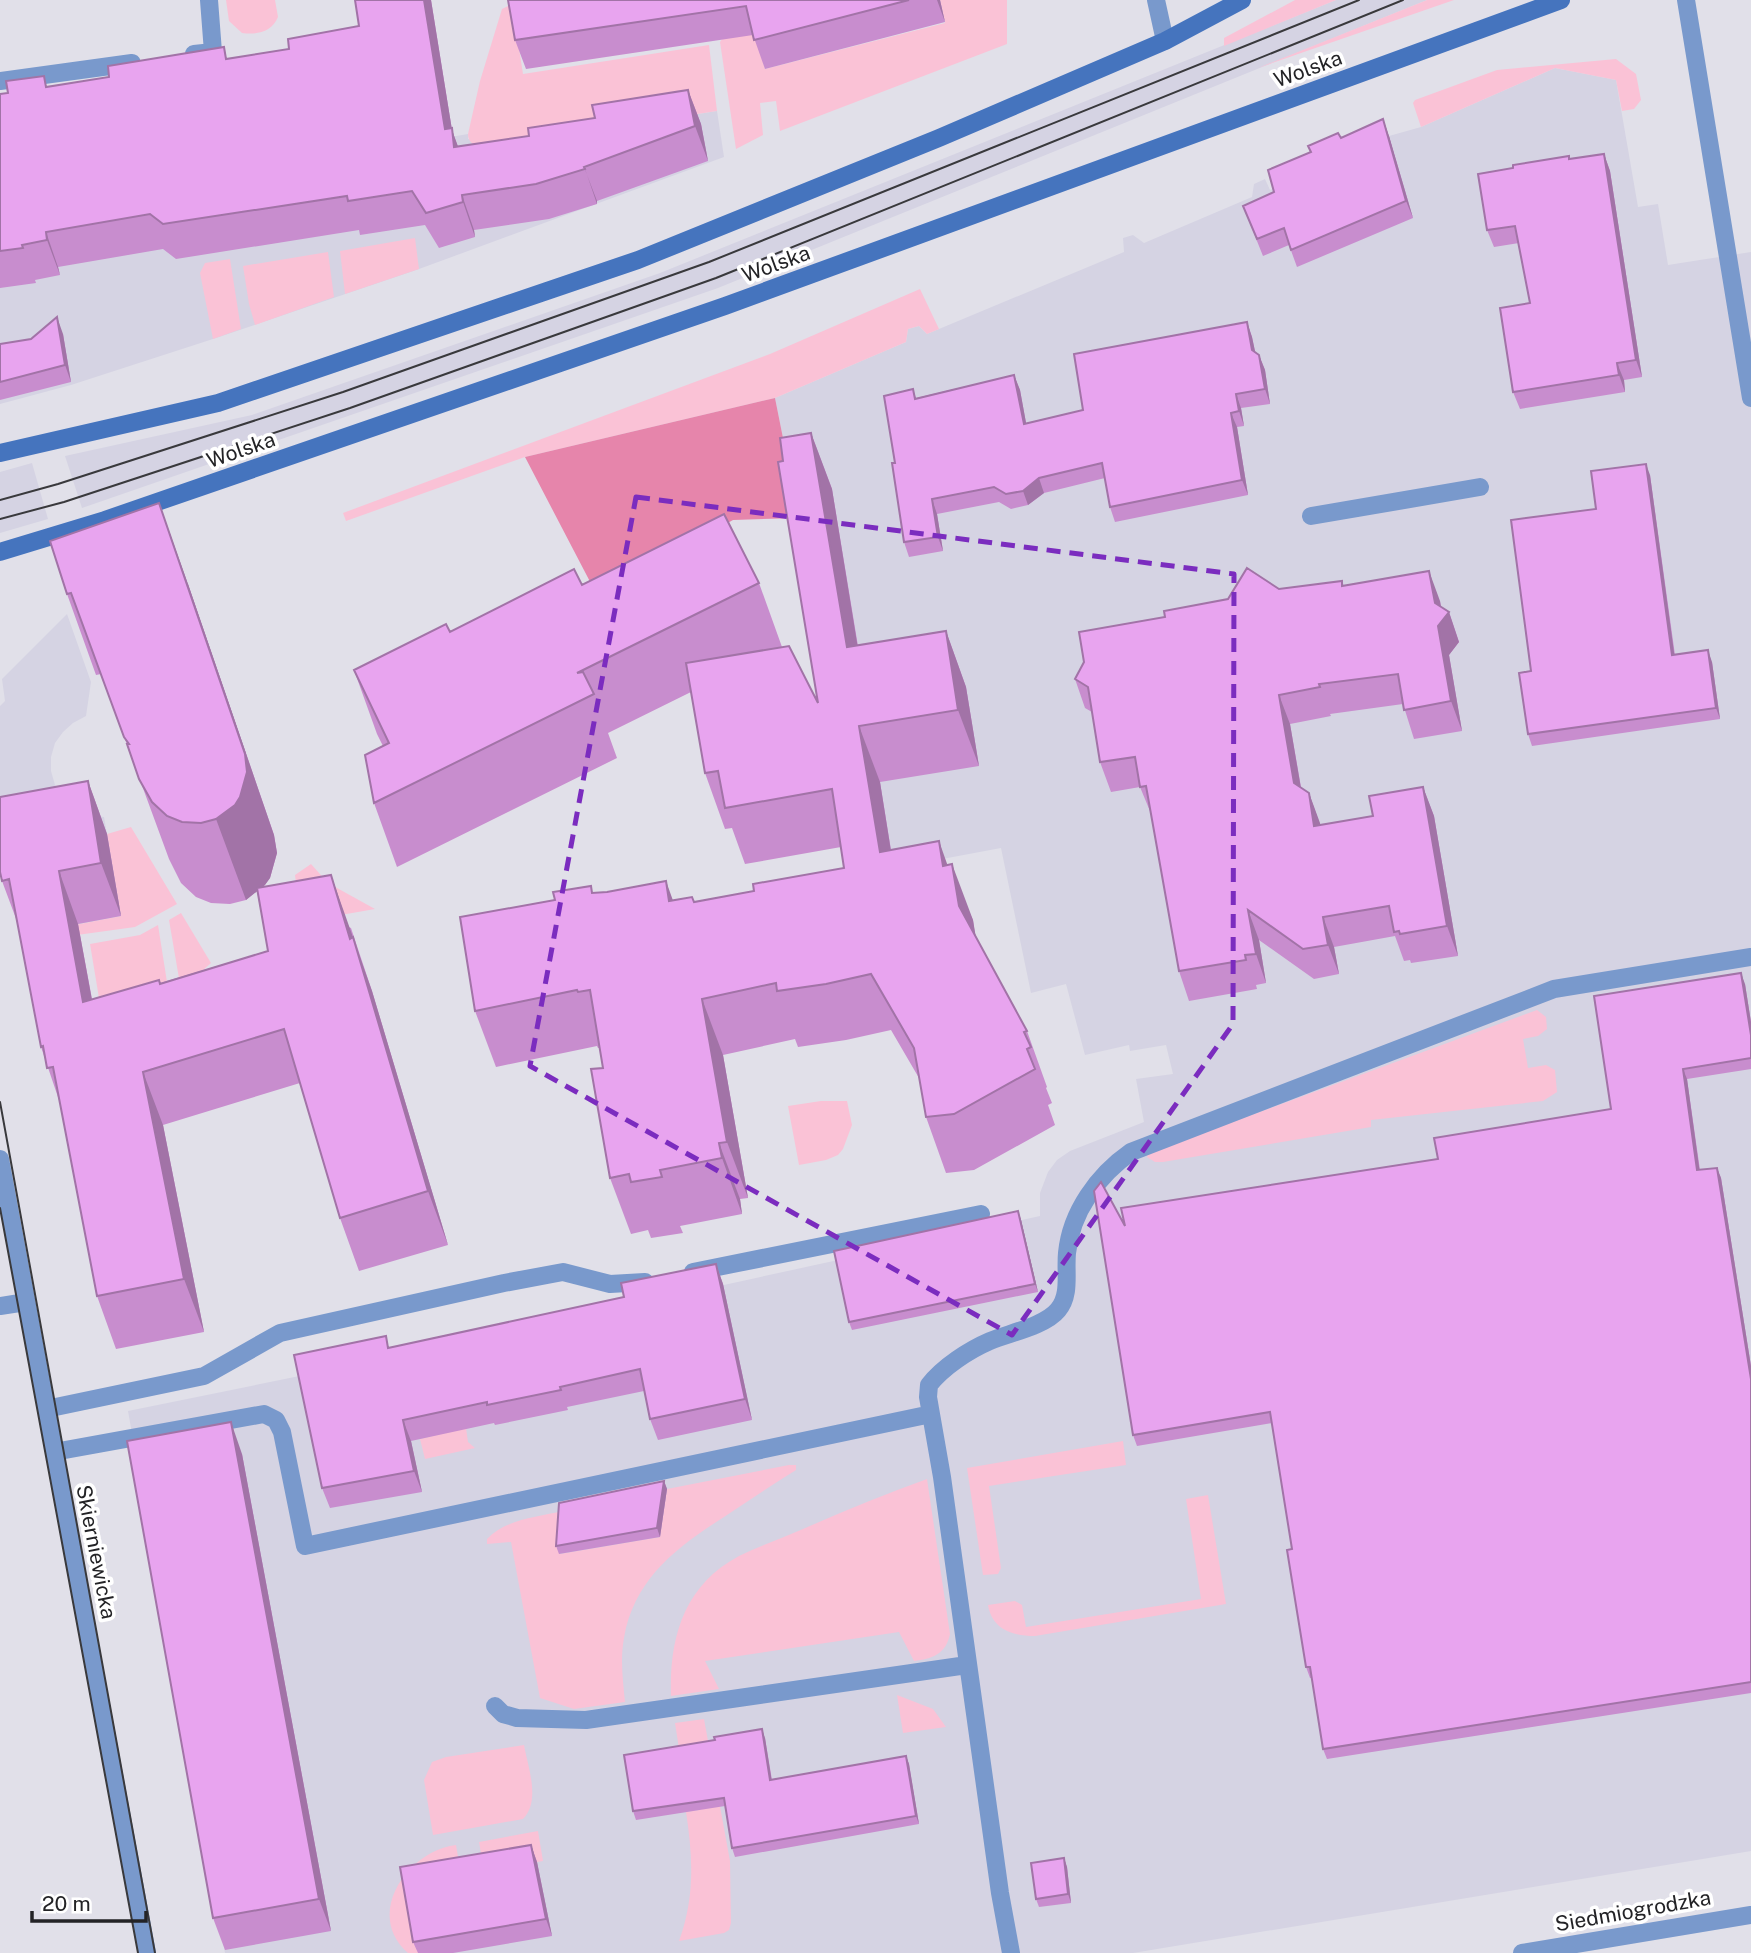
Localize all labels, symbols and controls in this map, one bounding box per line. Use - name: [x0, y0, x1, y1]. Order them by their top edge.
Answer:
- street label: Wolska: [1270, 45, 1345, 92]
- street label: Wolska: [738, 240, 813, 287]
- street label: Wolska: [203, 426, 278, 473]
- street label: Skierniewicka: [71, 1483, 122, 1621]
- scale bar: [32, 1880, 145, 1924]
- street label: Siedmiogrodzka: [1553, 1885, 1713, 1937]
- text: 20 m: [42, 1891, 91, 1916]

